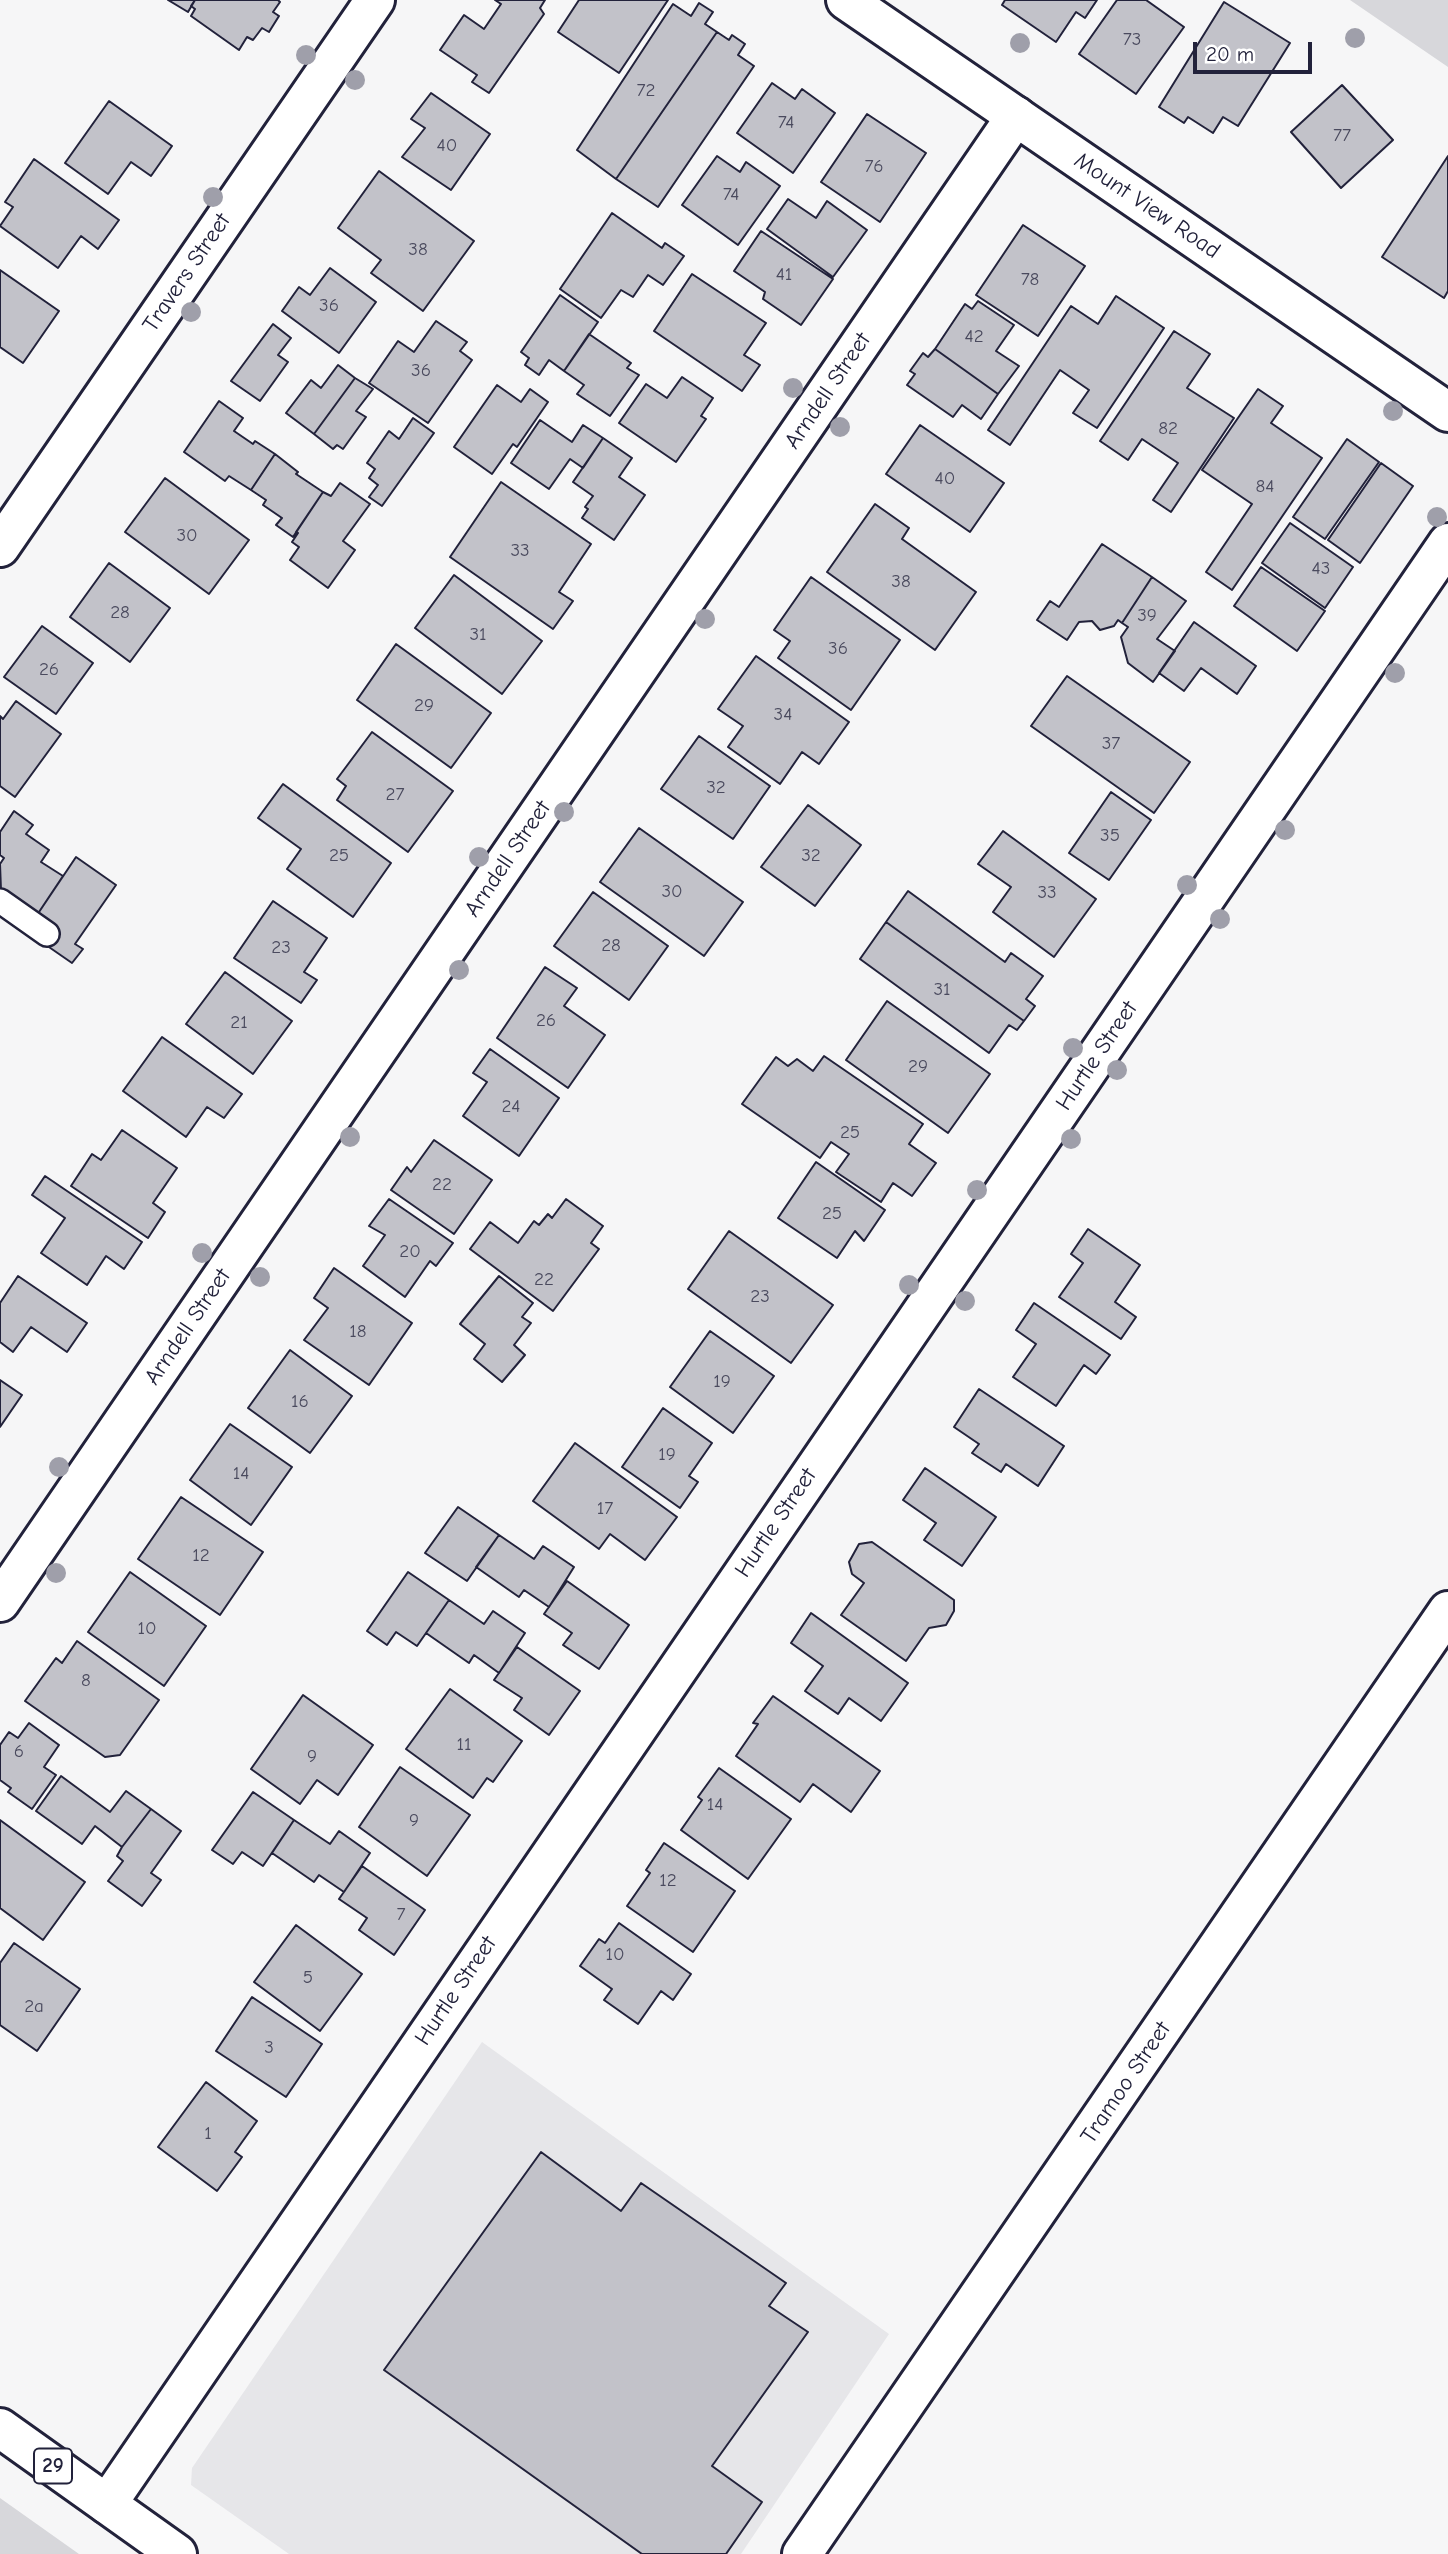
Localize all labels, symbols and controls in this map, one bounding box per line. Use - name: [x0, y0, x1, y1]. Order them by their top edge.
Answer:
- scale bar: [1196, 28, 1315, 72]
- house number: 73: [1123, 29, 1141, 51]
- text: 20 m: [1206, 42, 1254, 66]
- house number: 72: [637, 80, 655, 102]
- house number: 74: [778, 112, 794, 134]
- house number: 77: [1333, 125, 1351, 147]
- house number: 40: [437, 135, 457, 157]
- street label: Mount View Road: [1069, 147, 1225, 265]
- house number: 76: [864, 156, 884, 178]
- house number: 74: [723, 184, 739, 206]
- street label: Travers Street: [137, 208, 237, 338]
- house number: 38: [408, 239, 428, 261]
- house number: 41: [776, 264, 792, 286]
- house number: 78: [1021, 269, 1039, 291]
- house number: 36: [319, 295, 339, 317]
- house number: 42: [964, 326, 984, 348]
- street label: Arndell Street: [779, 328, 877, 454]
- house number: 36: [411, 360, 431, 382]
- house number: 82: [1158, 418, 1178, 440]
- house number: 40: [935, 468, 955, 490]
- house number: 84: [1256, 476, 1274, 498]
- house number: 30: [176, 525, 198, 547]
- house number: 33: [510, 540, 530, 562]
- house number: 43: [1312, 558, 1330, 580]
- house number: 38: [891, 571, 911, 593]
- house number: 28: [110, 602, 130, 624]
- house number: 39: [1137, 605, 1157, 627]
- house number: 31: [469, 624, 487, 646]
- house number: 36: [828, 638, 848, 660]
- house number: 26: [39, 659, 59, 681]
- house number: 29: [414, 695, 434, 717]
- house number: 34: [774, 704, 792, 726]
- house number: 37: [1102, 733, 1120, 755]
- house number: 32: [706, 777, 726, 799]
- house number: 27: [386, 784, 404, 806]
- street label: Arndell Street: [459, 796, 557, 922]
- house number: 35: [1100, 825, 1120, 847]
- house number: 25: [329, 845, 349, 867]
- house number: 32: [801, 845, 821, 867]
- house number: 30: [661, 881, 683, 903]
- house number: 33: [1037, 882, 1057, 904]
- house number: 28: [601, 935, 621, 957]
- house number: 23: [271, 937, 291, 959]
- house number: 31: [933, 979, 951, 1001]
- street label: Hurtle Street: [1050, 996, 1144, 1116]
- house number: 26: [536, 1010, 556, 1032]
- house number: 21: [230, 1012, 248, 1034]
- house number: 29: [908, 1056, 928, 1078]
- house number: 24: [501, 1096, 521, 1118]
- house number: 25: [840, 1122, 860, 1144]
- house number: 22: [432, 1174, 452, 1196]
- house number: 25: [822, 1203, 842, 1225]
- house number: 20: [399, 1241, 421, 1263]
- street label: Arndell Street: [139, 1264, 237, 1390]
- house number: 22: [534, 1269, 554, 1291]
- house number: 23: [750, 1286, 770, 1308]
- house number: 18: [349, 1321, 367, 1343]
- house number: 19: [713, 1371, 731, 1393]
- house number: 16: [291, 1391, 309, 1413]
- house number: 19: [658, 1444, 676, 1466]
- house number: 14: [233, 1463, 249, 1485]
- street label: Hurtle Street: [729, 1463, 823, 1583]
- house number: 17: [597, 1498, 613, 1520]
- house number: 12: [192, 1545, 210, 1567]
- house number: 10: [137, 1618, 157, 1640]
- house number: 8: [81, 1670, 91, 1692]
- house number: 11: [456, 1734, 472, 1756]
- house number: 6: [14, 1741, 24, 1763]
- house number: 9: [307, 1746, 317, 1768]
- house number: 14: [707, 1794, 723, 1816]
- house number: 9: [409, 1810, 419, 1832]
- house number: 12: [659, 1870, 677, 1892]
- house number: 7: [397, 1904, 405, 1926]
- street label: Hurtle Street: [409, 1931, 503, 2051]
- house number: 10: [605, 1944, 625, 1966]
- house number: 5: [303, 1967, 313, 1989]
- house number: 2a: [24, 1996, 44, 2018]
- street label: Tramoo Street: [1075, 2017, 1177, 2149]
- house number: 3: [264, 2037, 274, 2059]
- house number: 1: [204, 2123, 212, 2145]
- road number: 29: [34, 2448, 72, 2484]

